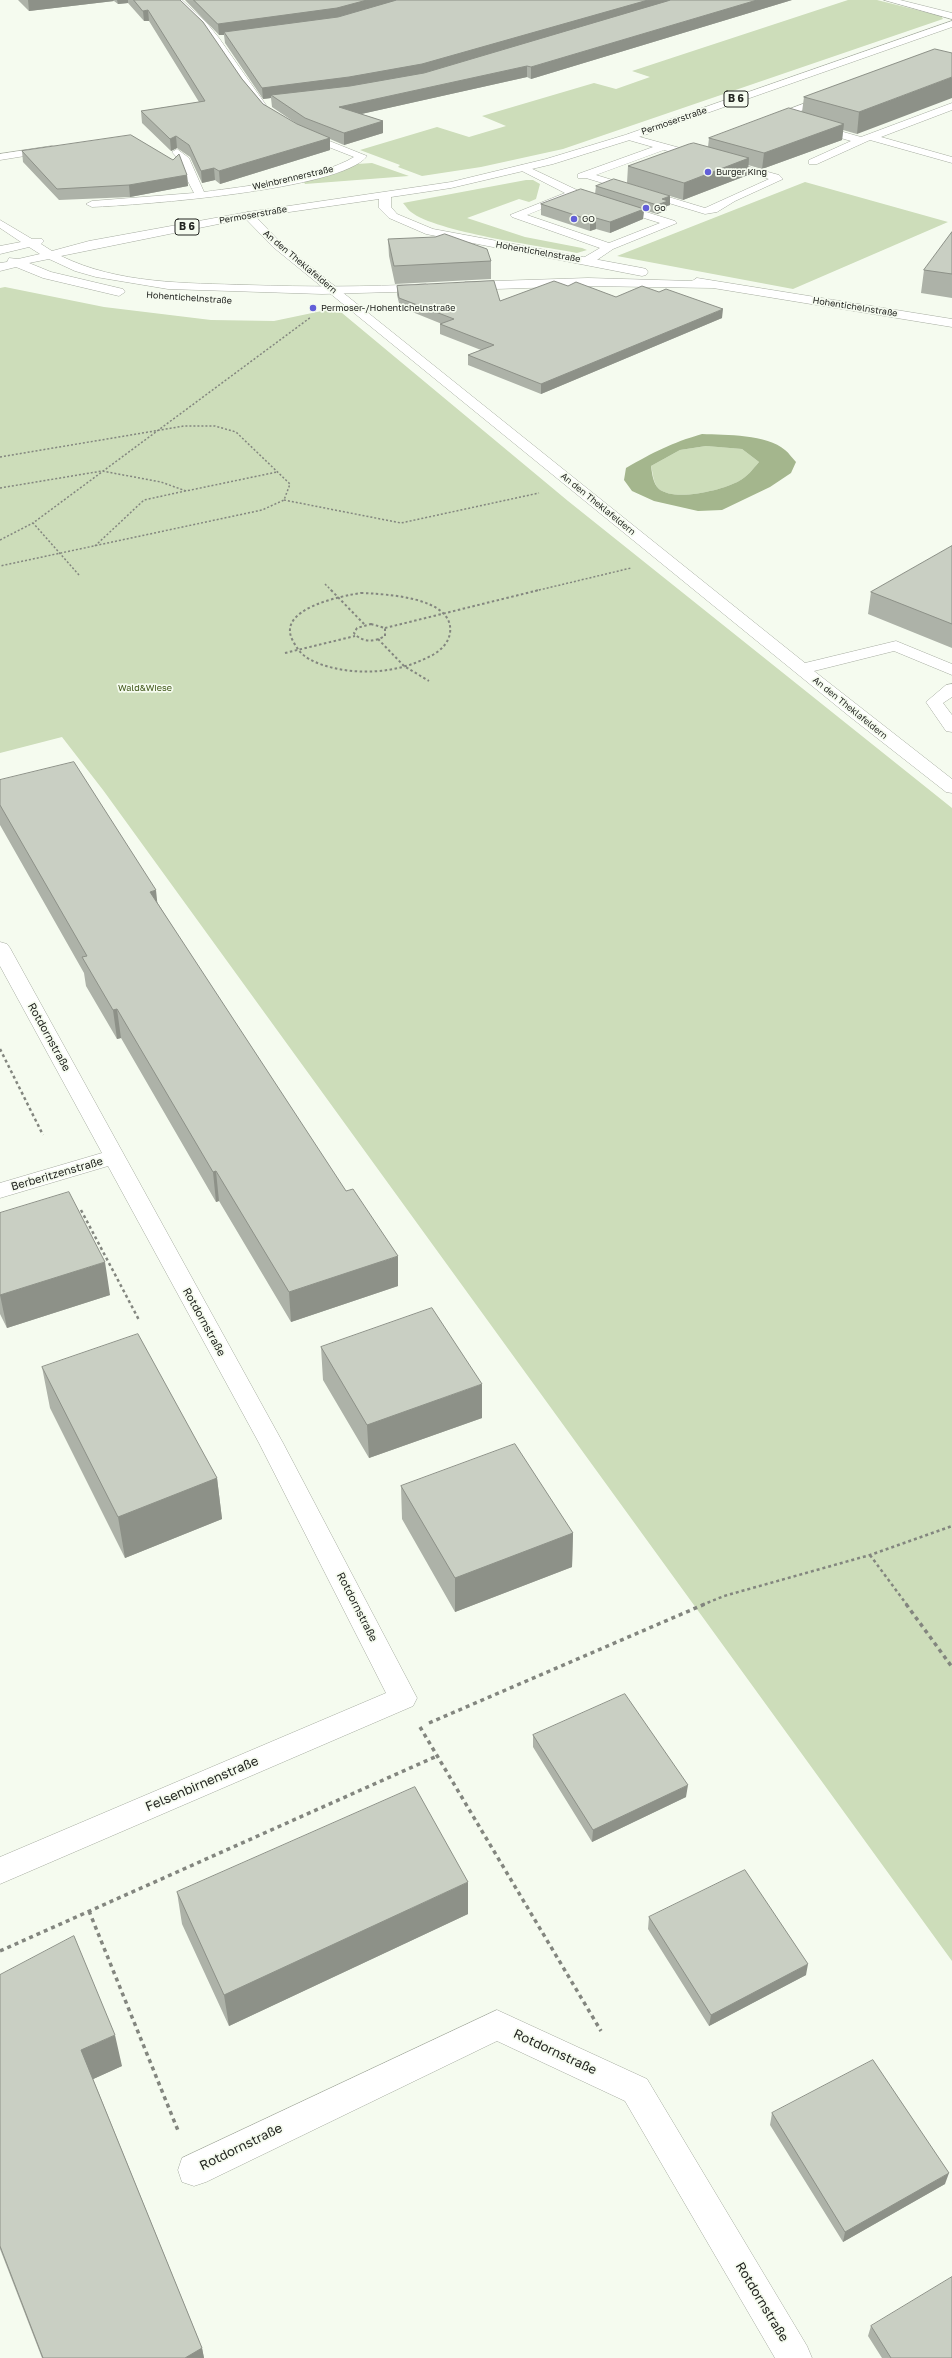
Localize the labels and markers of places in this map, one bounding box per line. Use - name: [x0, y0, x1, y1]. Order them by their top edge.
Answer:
- marker: Burger King: [703, 167, 713, 177]
- place label: Burger King: [716, 167, 767, 177]
- marker: Go: [641, 203, 651, 213]
- place label: Go: [654, 203, 666, 213]
- marker: GO: [569, 214, 579, 224]
- place label: GO: [582, 214, 595, 224]
- marker: Permoser-/Hohentichelnstraße: [308, 303, 318, 313]
- place label: Permoser-/Hohentichelnstraße: [321, 303, 455, 313]

